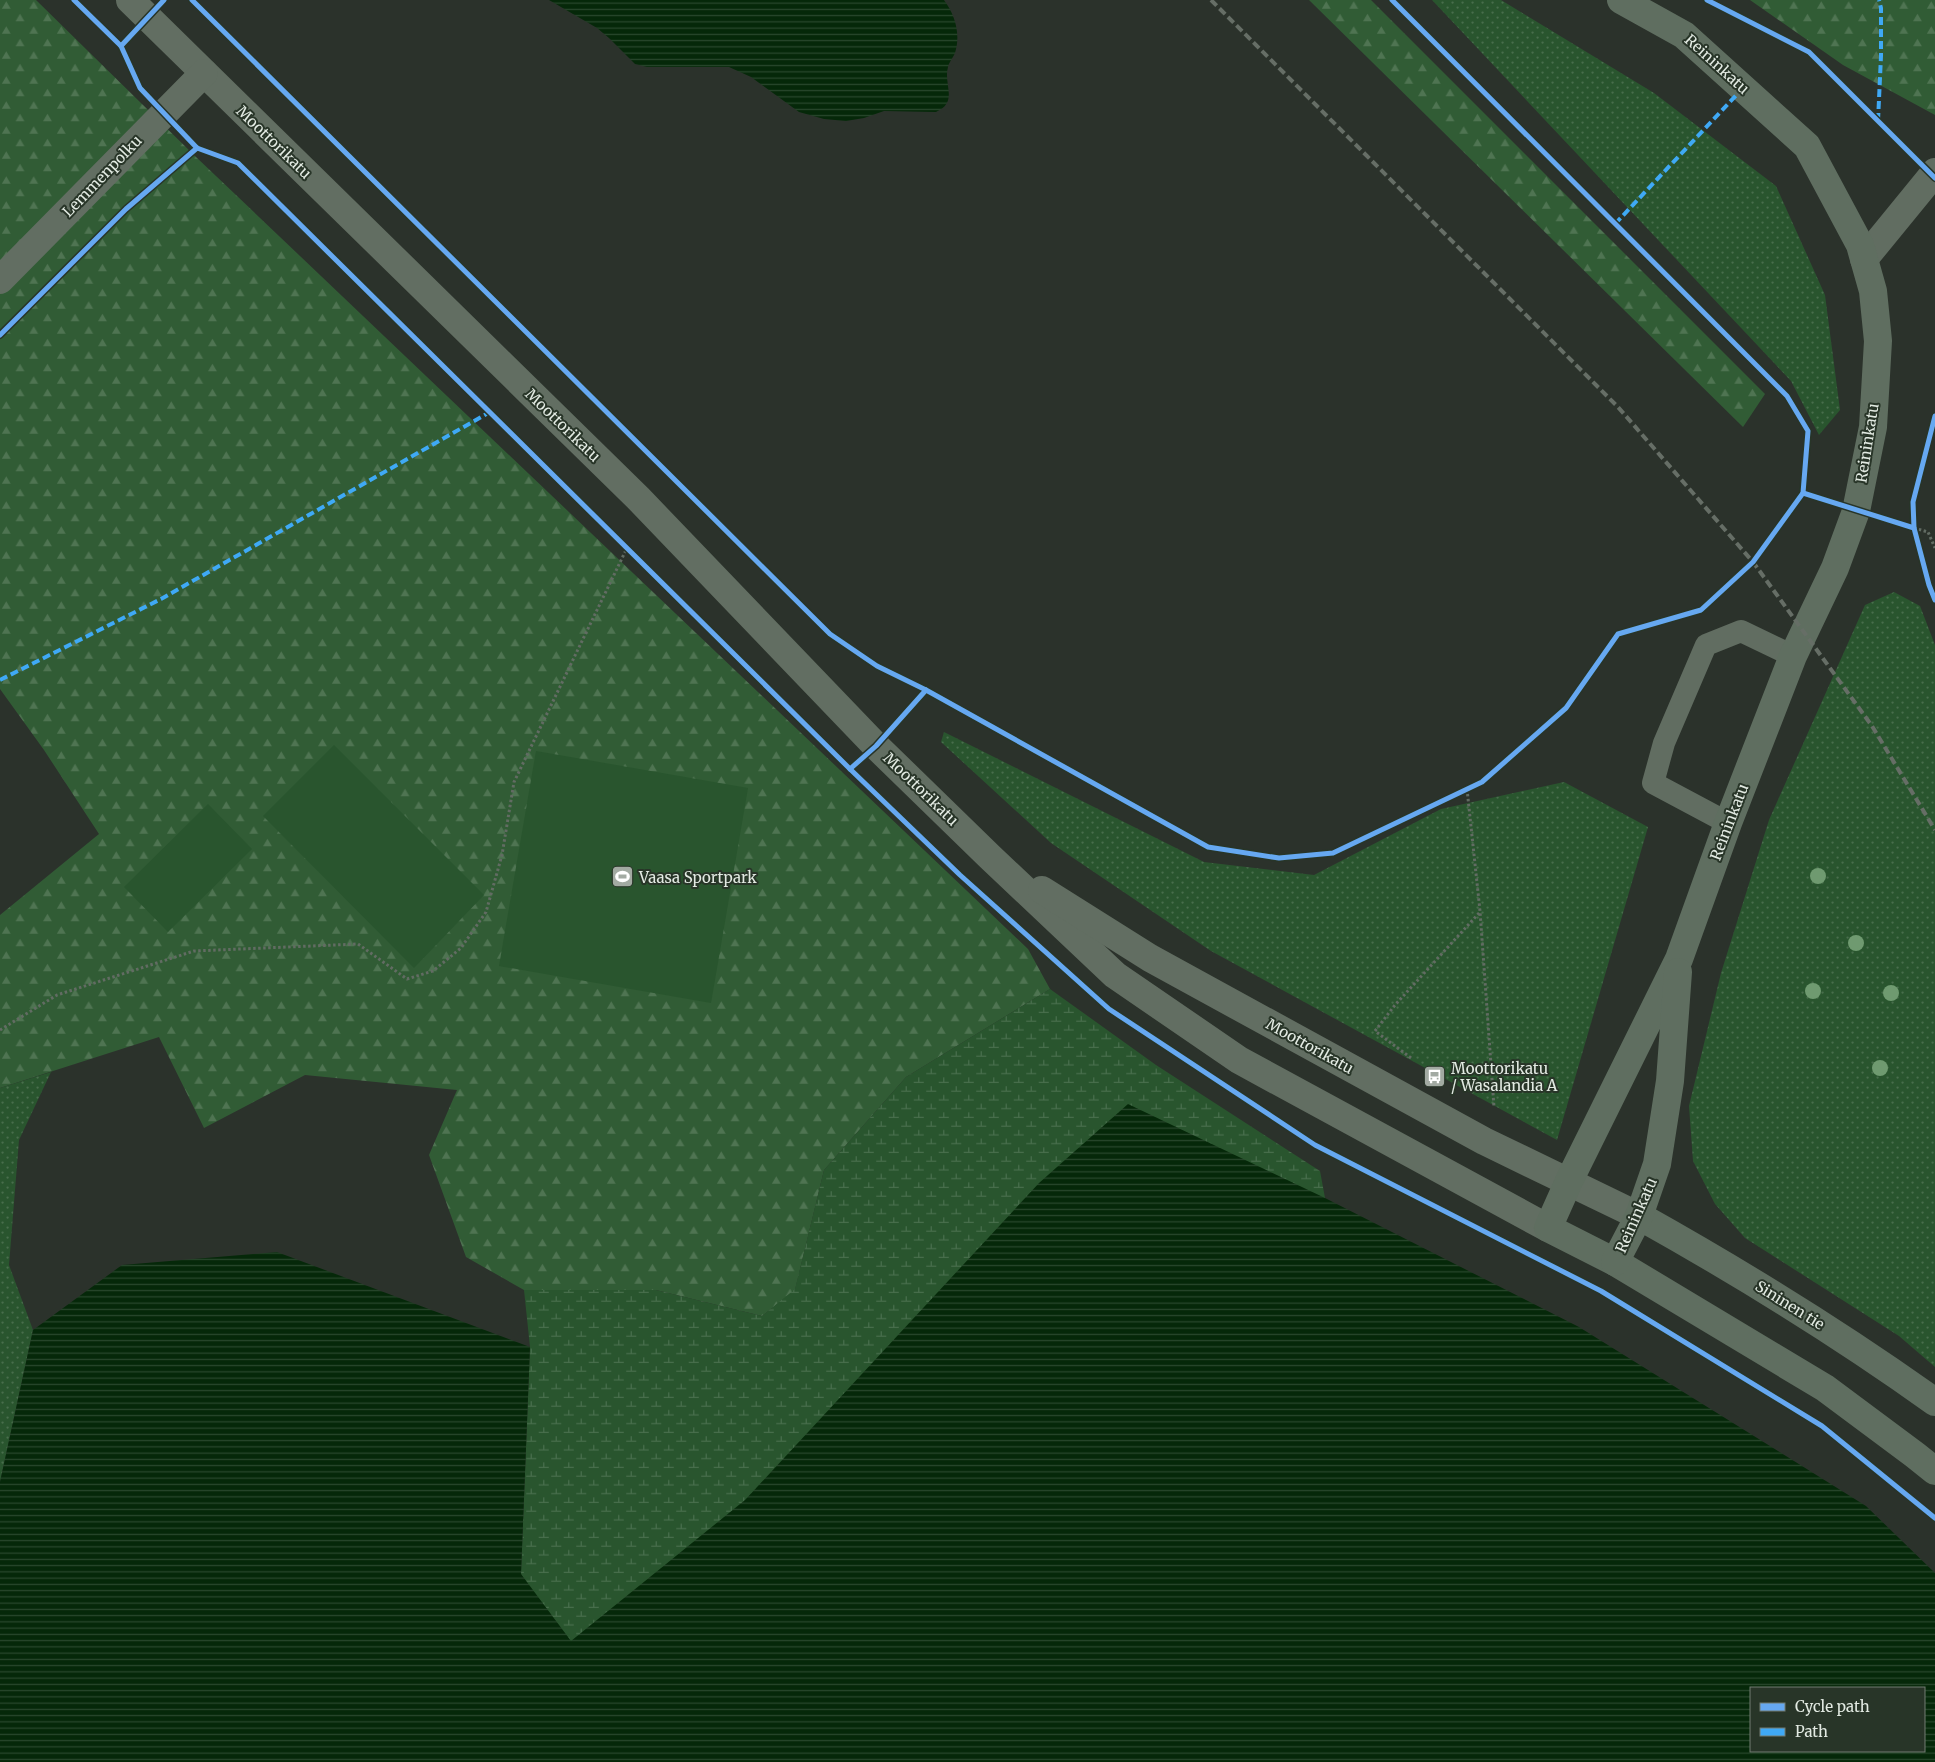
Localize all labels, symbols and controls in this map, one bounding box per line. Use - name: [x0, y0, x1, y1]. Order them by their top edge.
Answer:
- street label: Reininkatu: [1681, 30, 1753, 98]
- street label: Moottorikatu: [232, 101, 316, 183]
- street label: Lemmenpolku: [58, 131, 146, 221]
- street label: Moottorikatu: [521, 384, 605, 466]
- street label: Reininkatu: [1851, 402, 1883, 484]
- street label: Moottorikatu: [879, 748, 963, 830]
- street label: Reininkatu: [1706, 781, 1752, 863]
- sports icon: Vaasa Sportpark: [611, 865, 635, 889]
- place label: Vaasa Sportpark: [638, 868, 757, 887]
- street label: Moottorikatu: [1263, 1014, 1357, 1078]
- place label: Moottorikatu / Wasalandia A: [1451, 1059, 1558, 1095]
- bus stop icon: Moottorikatu / Wasalandia A: [1423, 1065, 1447, 1089]
- street label: Reininkatu: [1611, 1174, 1661, 1256]
- street label: Sininen tie: [1752, 1276, 1828, 1334]
- legend: [1750, 1687, 1925, 1752]
- text: Cycle path: [1795, 1697, 1870, 1716]
- text: Path: [1795, 1722, 1828, 1741]

